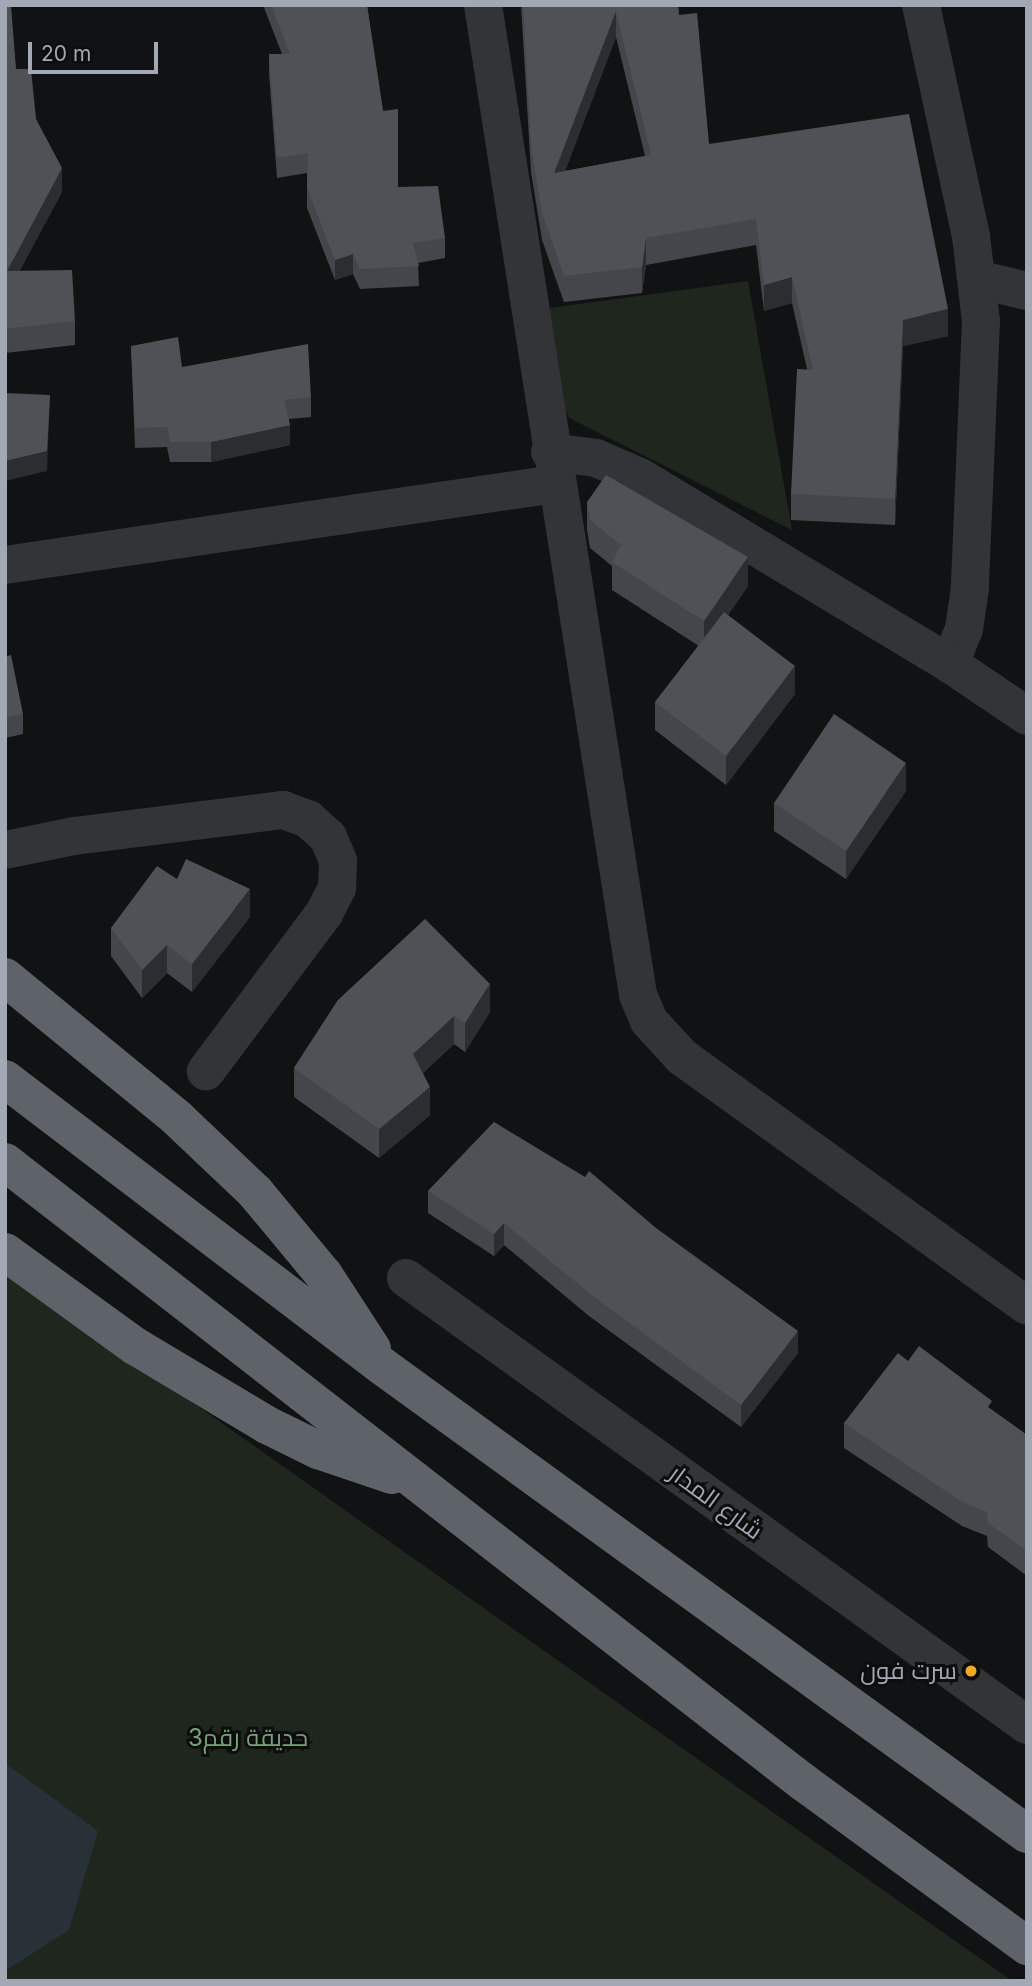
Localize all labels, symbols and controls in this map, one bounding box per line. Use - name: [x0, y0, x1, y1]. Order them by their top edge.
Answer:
- scale bar: [32, 28, 161, 72]
- text: 20 m: [41, 41, 91, 66]
- street label: شارع المدار: [664, 1459, 768, 1545]
- place label: سرت فون: [860, 1657, 957, 1685]
- marker: سرت فون: [963, 1663, 979, 1679]
- park label: حديقة رقم3: [188, 1724, 308, 1752]

